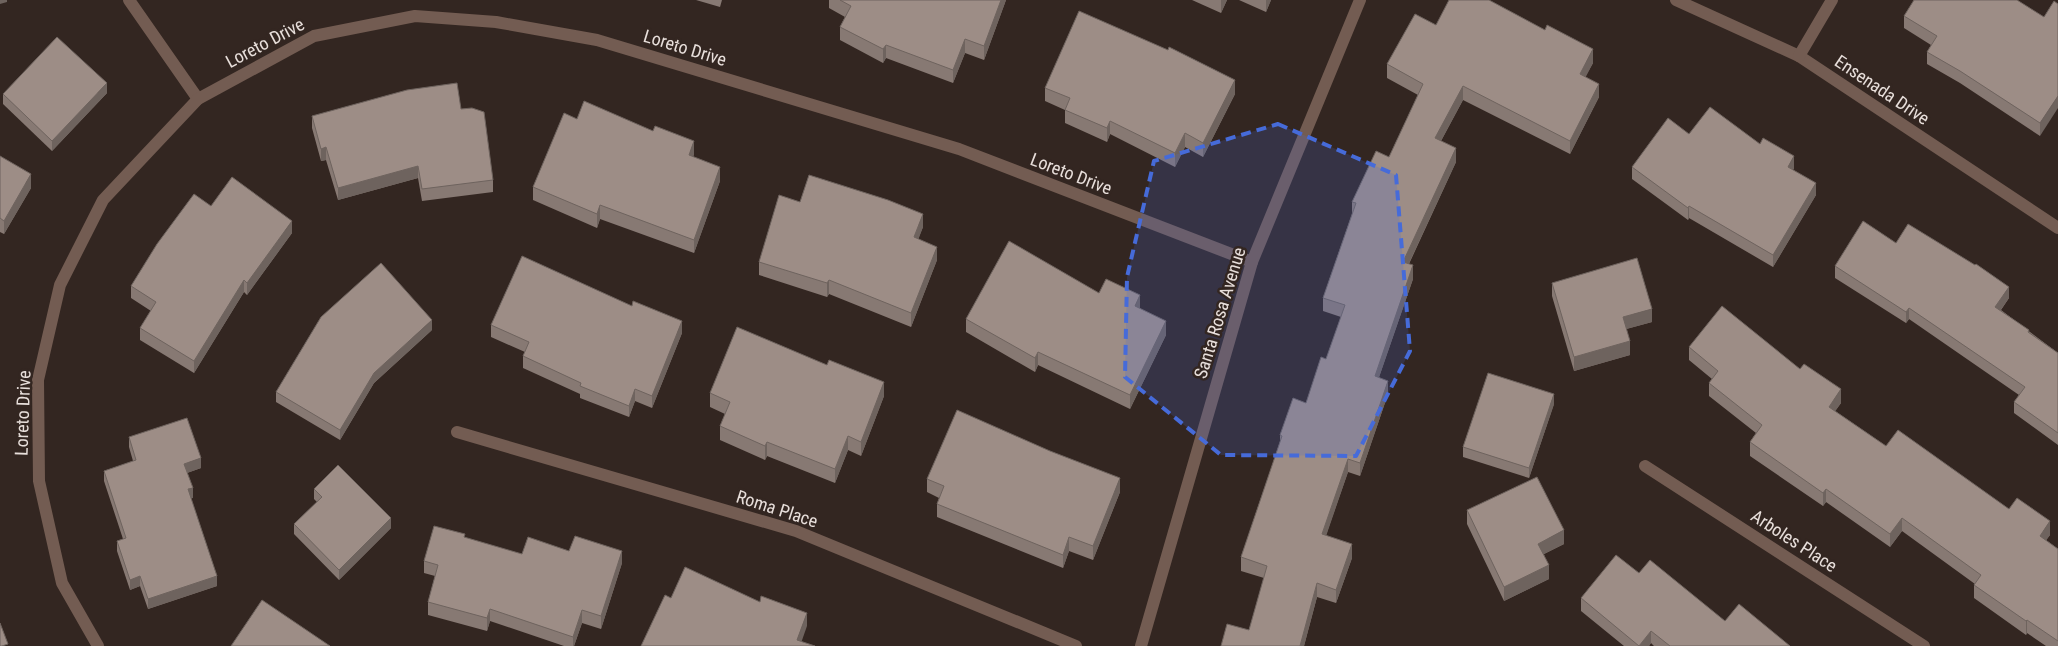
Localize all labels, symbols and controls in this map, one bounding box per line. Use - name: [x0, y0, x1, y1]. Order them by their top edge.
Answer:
- street label: Loreto Drive: [222, 13, 307, 72]
- street label: Loreto Drive: [641, 25, 729, 70]
- street label: Ensenada Drive: [1831, 50, 1933, 129]
- street label: Loreto Drive: [1027, 148, 1115, 199]
- street label: Santa Rosa Avenue: [1190, 245, 1249, 381]
- street label: Loreto Drive: [11, 370, 34, 456]
- street label: Roma Place: [734, 486, 821, 532]
- street label: Arboles Place: [1747, 505, 1841, 576]

